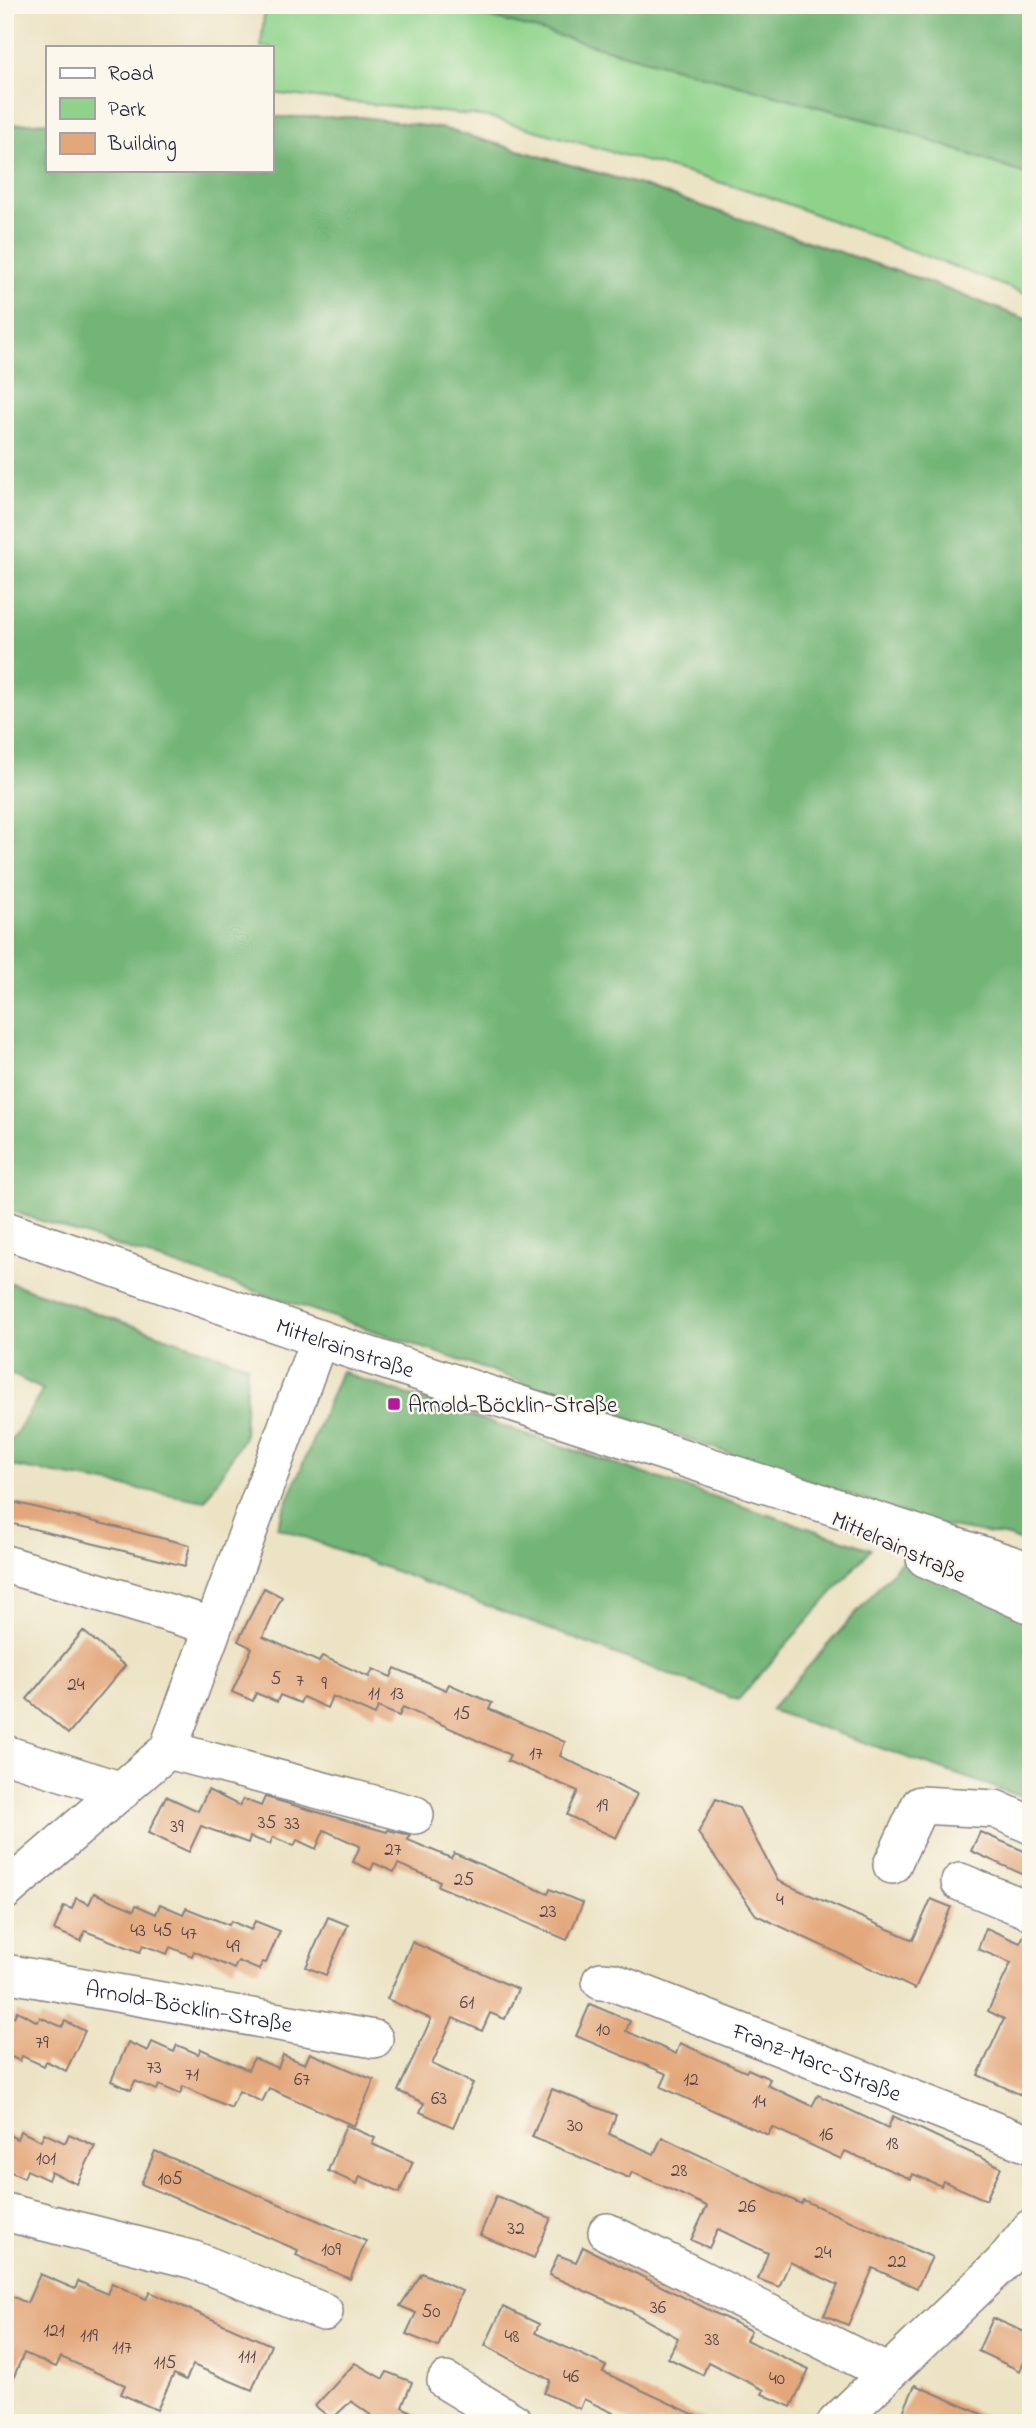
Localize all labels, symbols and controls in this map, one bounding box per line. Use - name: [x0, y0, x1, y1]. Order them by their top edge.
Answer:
- legend: [46, 46, 273, 172]
- text: Road: [108, 60, 154, 90]
- text: Park: [108, 96, 147, 126]
- text: Building: [107, 130, 177, 162]
- street label: Mittelrainstraße: [271, 1311, 419, 1388]
- place label: Arnold-Böcklin-Straße: [408, 1390, 618, 1423]
- marker: Arnold-Böcklin-Straße: [386, 1396, 402, 1412]
- street label: Mittelrainstraße: [825, 1504, 971, 1593]
- house number: 5: [271, 1666, 282, 1693]
- house number: 7: [296, 1668, 304, 1695]
- house number: 9: [321, 1671, 327, 1698]
- house number: 24: [67, 1672, 85, 1699]
- house number: 11: [368, 1681, 380, 1708]
- house number: 13: [390, 1681, 404, 1708]
- house number: 15: [454, 1701, 471, 1728]
- house number: 17: [529, 1741, 543, 1768]
- house number: 19: [596, 1793, 608, 1820]
- house number: 35: [258, 1810, 276, 1837]
- house number: 33: [284, 1811, 300, 1838]
- house number: 39: [170, 1814, 184, 1841]
- house number: 27: [384, 1837, 402, 1864]
- house number: 25: [454, 1867, 474, 1894]
- house number: 4: [776, 1887, 784, 1914]
- house number: 23: [539, 1899, 557, 1926]
- house number: 43: [130, 1918, 146, 1945]
- house number: 45: [154, 1918, 172, 1945]
- house number: 47: [181, 1921, 197, 1948]
- house number: 49: [226, 1934, 240, 1961]
- street label: Arnold-Böcklin-Straße: [83, 1974, 295, 2043]
- house number: 61: [460, 1990, 474, 2017]
- street label: Franz-Marc-Straße: [726, 2016, 906, 2112]
- house number: 10: [596, 2017, 610, 2044]
- house number: 79: [35, 2030, 49, 2057]
- house number: 73: [146, 2055, 162, 2082]
- house number: 71: [185, 2062, 199, 2089]
- house number: 67: [294, 2067, 310, 2094]
- house number: 12: [683, 2067, 699, 2094]
- house number: 63: [431, 2086, 447, 2113]
- house number: 14: [752, 2089, 766, 2116]
- house number: 30: [567, 2113, 583, 2140]
- house number: 16: [819, 2122, 833, 2149]
- house number: 18: [885, 2131, 899, 2158]
- house number: 101: [36, 2146, 56, 2173]
- house number: 28: [671, 2158, 687, 2185]
- house number: 105: [157, 2166, 183, 2193]
- house number: 26: [738, 2194, 756, 2221]
- house number: 32: [507, 2216, 525, 2243]
- house number: 109: [321, 2237, 341, 2264]
- house number: 24: [814, 2240, 832, 2267]
- house number: 22: [888, 2249, 906, 2276]
- house number: 36: [650, 2295, 666, 2322]
- house number: 50: [421, 2299, 441, 2326]
- house number: 121: [43, 2318, 65, 2345]
- house number: 119: [80, 2323, 98, 2350]
- house number: 48: [505, 2324, 519, 2351]
- house number: 38: [705, 2327, 719, 2354]
- house number: 117: [112, 2335, 132, 2362]
- house number: 111: [238, 2344, 256, 2371]
- house number: 115: [154, 2350, 177, 2377]
- house number: 46: [563, 2364, 579, 2391]
- house number: 40: [769, 2366, 785, 2393]

